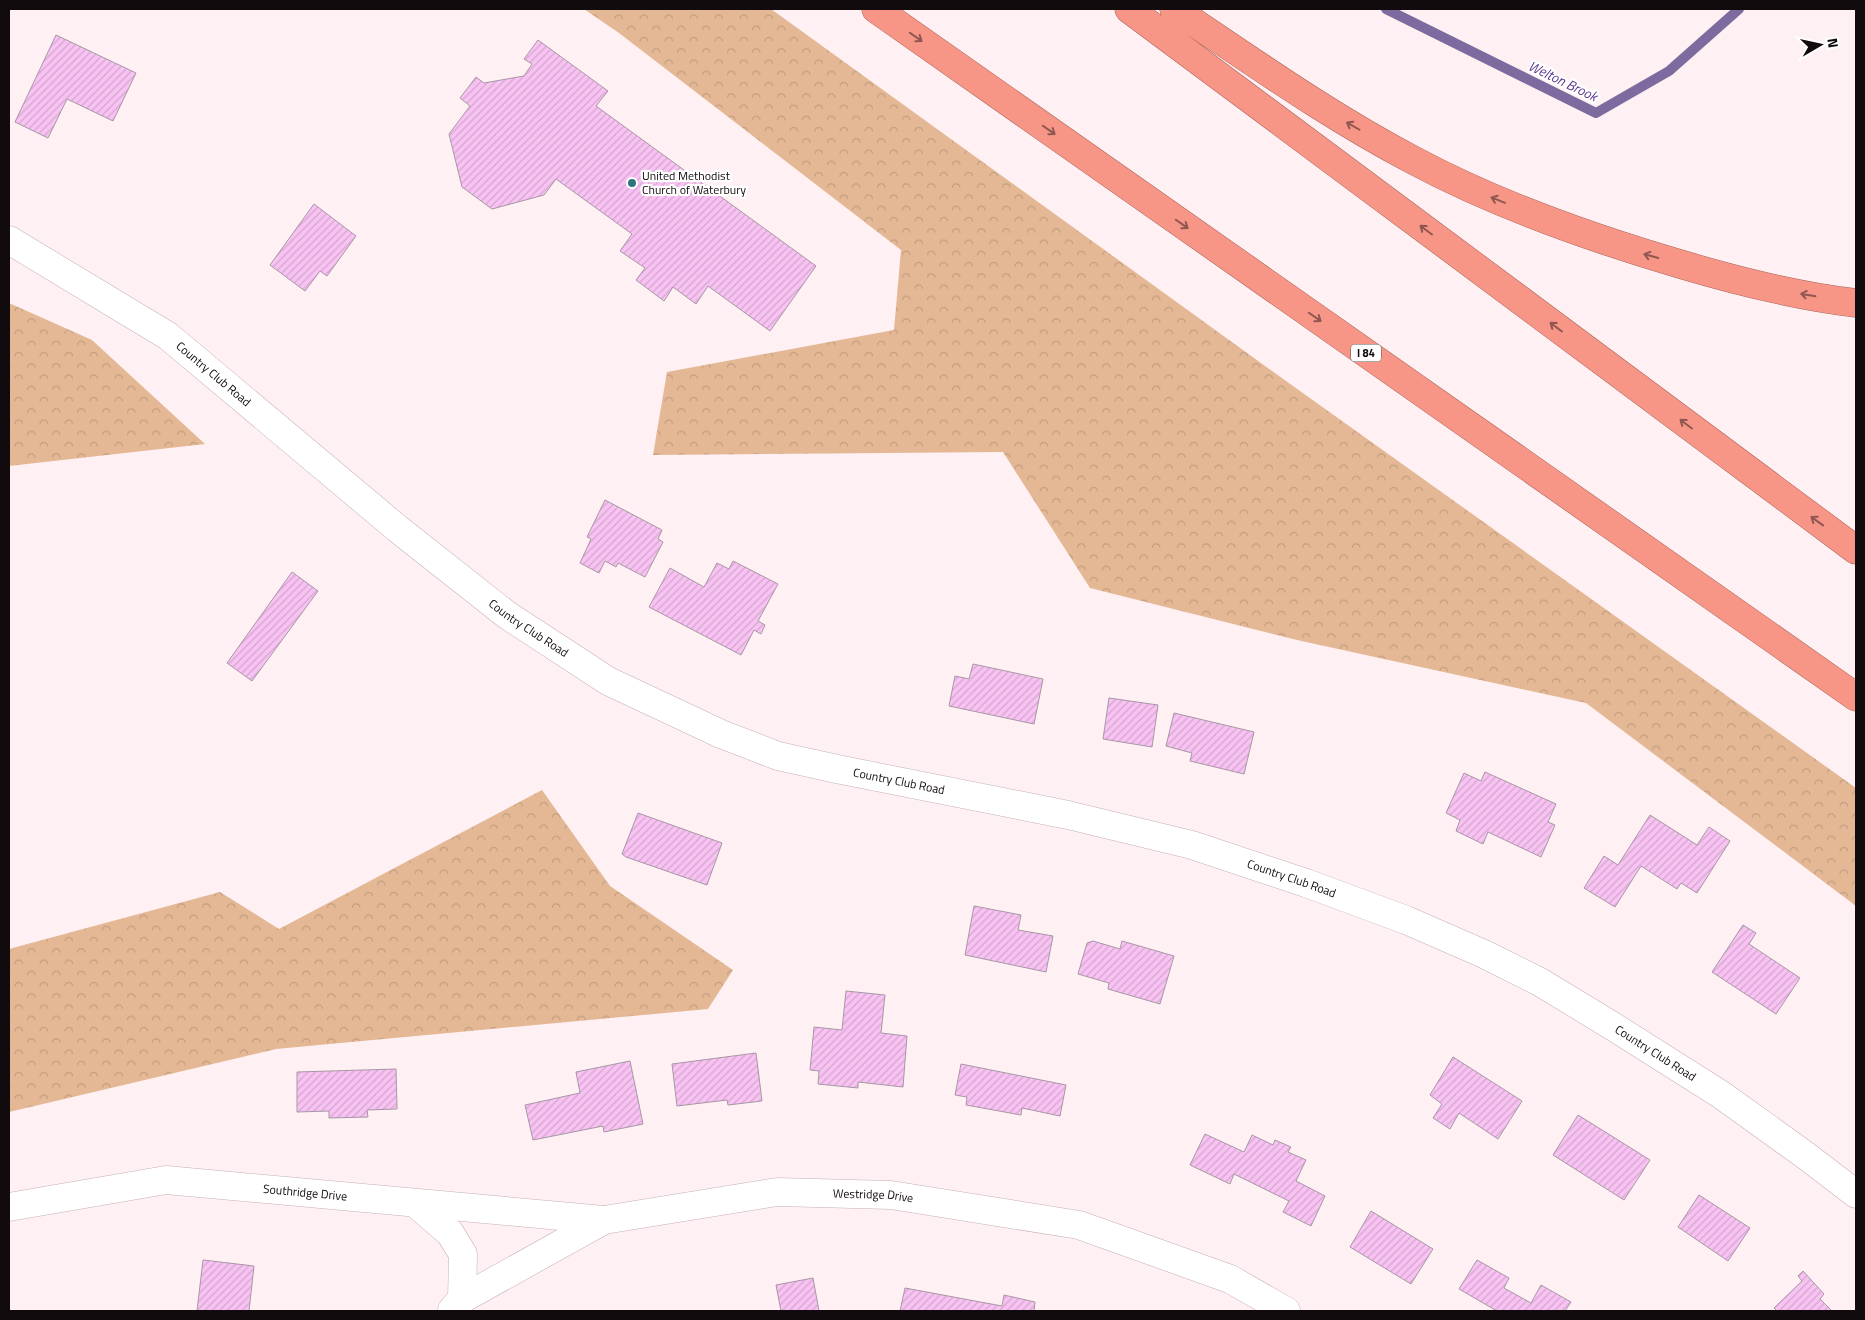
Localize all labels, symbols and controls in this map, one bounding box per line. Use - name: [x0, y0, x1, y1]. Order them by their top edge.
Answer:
- north arrow: [1795, 20, 1845, 70]
- one-way arrow: [909, 32, 923, 42]
- text: N: [1822, 36, 1844, 49]
- water label: Welton Brook: [1525, 55, 1603, 107]
- one-way arrow: [1347, 121, 1361, 131]
- one-way arrow: [1042, 125, 1056, 135]
- place label: United Methodist Church of Waterbury: [642, 166, 746, 199]
- marker: United Methodist Church of Waterbury: [626, 177, 638, 189]
- one-way arrow: [1491, 195, 1506, 204]
- one-way arrow: [1175, 218, 1188, 229]
- one-way arrow: [1419, 225, 1433, 235]
- one-way arrow: [1643, 250, 1659, 260]
- one-way arrow: [1801, 289, 1817, 299]
- one-way arrow: [1308, 312, 1322, 322]
- one-way arrow: [1549, 322, 1563, 332]
- street label: Country Club Road: [172, 337, 255, 411]
- road number: I 84: [1351, 344, 1381, 362]
- one-way arrow: [1680, 419, 1693, 430]
- one-way arrow: [1810, 516, 1824, 526]
- street label: Country Club Road: [485, 594, 572, 662]
- street label: Country Club Road: [852, 762, 947, 799]
- street label: Country Club Road: [1245, 854, 1339, 902]
- street label: Country Club Road: [1611, 1020, 1700, 1086]
- street label: Southridge Drive: [262, 1179, 348, 1205]
- street label: Westridge Drive: [833, 1183, 915, 1207]

